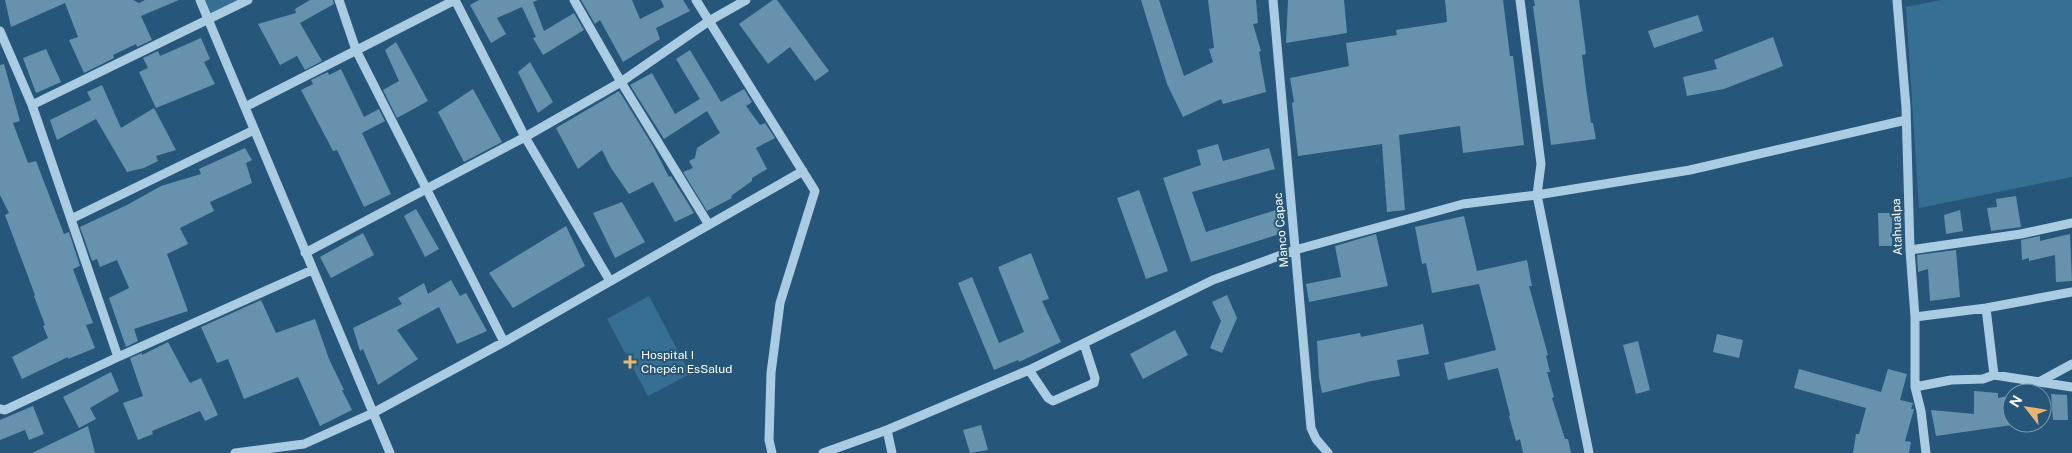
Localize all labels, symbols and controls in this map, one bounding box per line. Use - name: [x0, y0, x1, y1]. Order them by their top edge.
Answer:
- street label: Manco Capac: [1271, 192, 1291, 268]
- street label: Atahualpa: [1889, 198, 1905, 256]
- place label: Hospital I Chepén EsSalud: [641, 348, 732, 376]
- marker: Hospital I Chepén EsSalud: [623, 355, 637, 369]
- north arrow: [2002, 383, 2052, 433]
- text: N: [2006, 392, 2026, 410]

